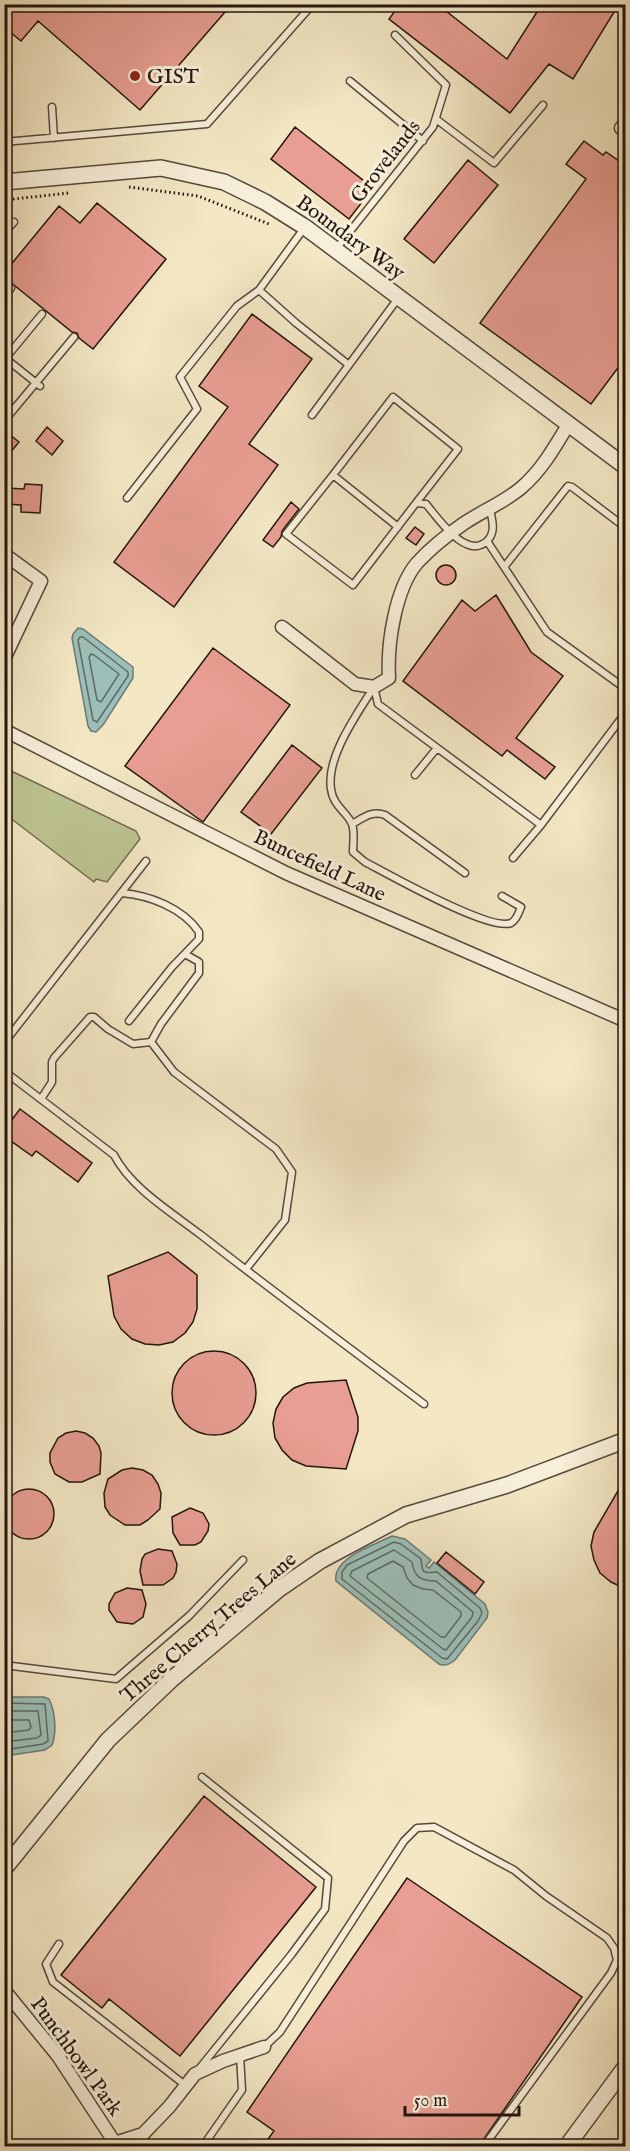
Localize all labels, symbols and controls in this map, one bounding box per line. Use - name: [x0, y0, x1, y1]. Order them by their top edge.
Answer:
- place label: GIST: [147, 64, 199, 91]
- marker: GIST: [128, 69, 142, 83]
- street label: Grovelands: [345, 115, 427, 209]
- street label: Boundary Way: [290, 190, 410, 287]
- street label: Buncefield Lane: [249, 824, 390, 909]
- street label: Three Cherry Trees Lane: [115, 1546, 303, 1710]
- street label: Punchbowl Park: [24, 1992, 129, 2122]
- scale bar: [405, 2079, 519, 2117]
- text: 50 m: [414, 2090, 447, 2113]

